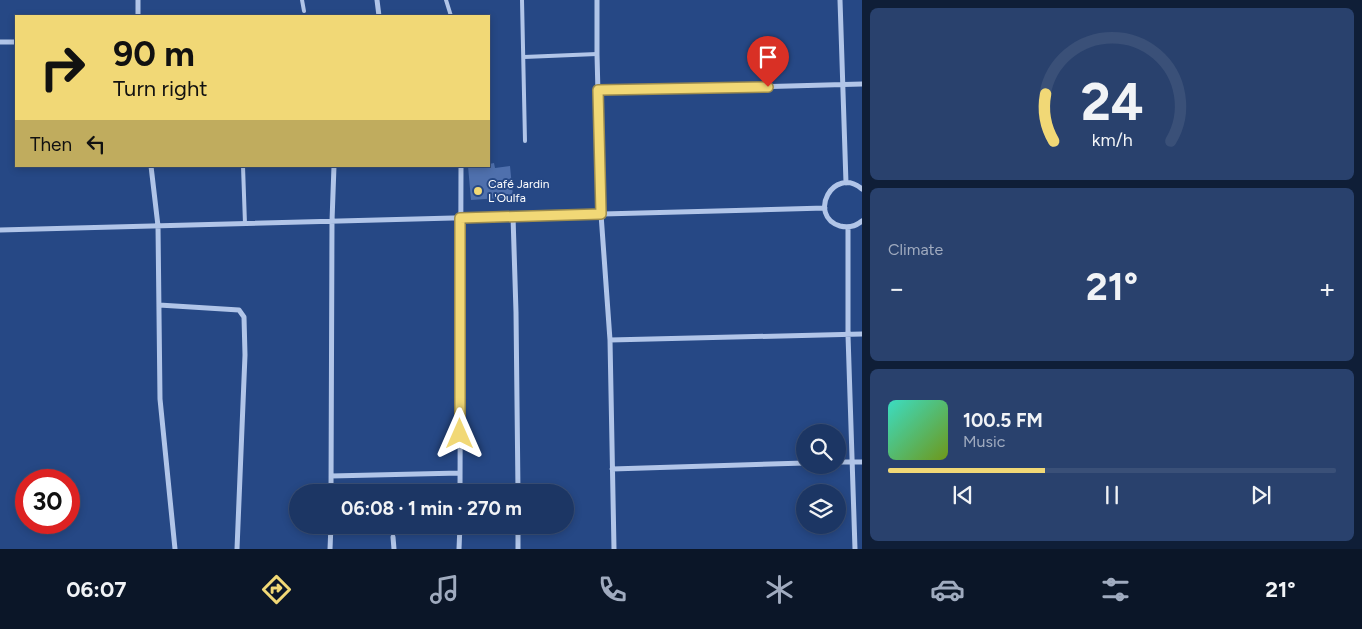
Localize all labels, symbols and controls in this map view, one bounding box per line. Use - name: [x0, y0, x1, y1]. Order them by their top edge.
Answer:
- text: 90 m: [113, 33, 195, 75]
- icon: right: [30, 35, 95, 100]
- pin: [747, 36, 789, 87]
- icon: arrive: [754, 43, 782, 71]
- text: 24: [1080, 71, 1144, 133]
- text: Turn right: [113, 75, 208, 102]
- text: km/h: [1092, 129, 1132, 150]
- icon: left: [82, 130, 110, 158]
- text: Then: [30, 133, 72, 156]
- place label: Café Jardin L'Oulfa: [488, 177, 550, 205]
- marker: Café Jardin L'Oulfa: [472, 185, 484, 197]
- text: Climate: [888, 240, 943, 259]
- text: 21°: [1086, 264, 1138, 310]
- text: −: [888, 271, 905, 305]
- text: +: [1319, 271, 1336, 305]
- position arrow: [433, 407, 485, 459]
- text: 100.5 FM: [963, 409, 1043, 432]
- map controls: [796, 424, 846, 534]
- button: search: [796, 424, 846, 474]
- text: Music: [963, 432, 1005, 451]
- speed limit sign: 30: [15, 469, 80, 534]
- icon: previous: [949, 481, 977, 509]
- icon: pause: [1098, 481, 1126, 509]
- icon: next: [1247, 481, 1275, 509]
- button: layers: [796, 484, 846, 534]
- text: 06:08 · 1 min · 270 m: [341, 497, 522, 520]
- icon: directions: [259, 572, 294, 607]
- icon: music: [427, 572, 462, 607]
- icon: phone: [595, 572, 630, 607]
- icon: climate: [762, 572, 797, 607]
- icon: car: [930, 572, 965, 607]
- icon: filters: [1098, 572, 1133, 607]
- text: 06:07: [66, 576, 126, 603]
- text: 21°: [1265, 576, 1296, 603]

